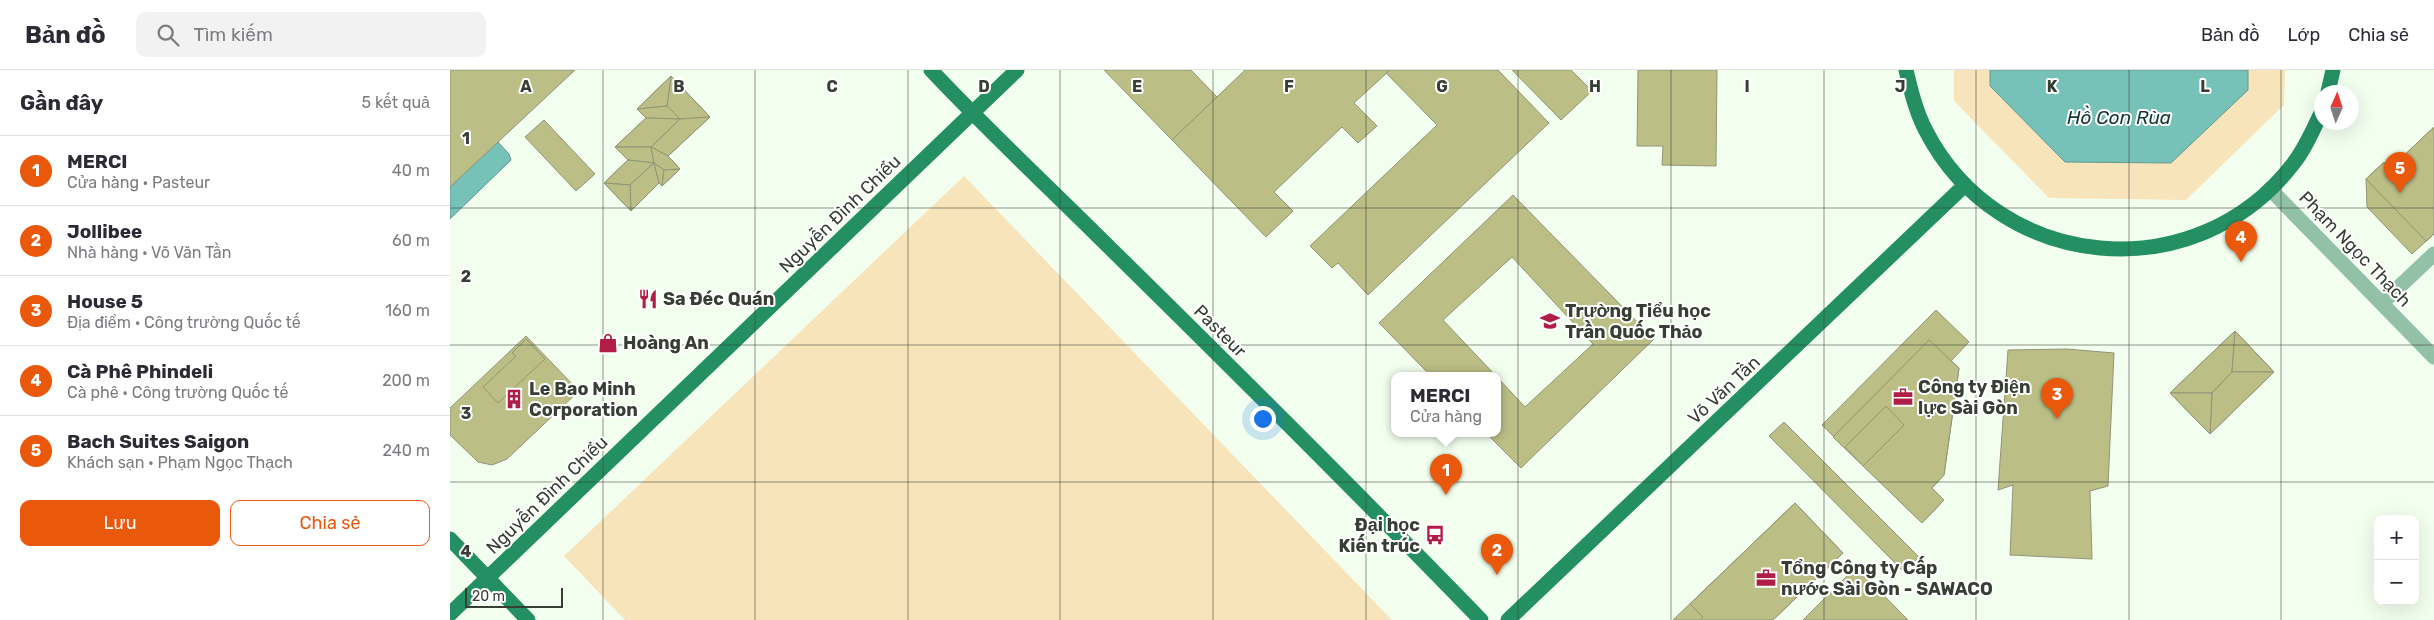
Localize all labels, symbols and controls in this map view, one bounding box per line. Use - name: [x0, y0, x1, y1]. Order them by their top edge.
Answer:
- search box: [136, 12, 486, 57]
- text: Bản đồ: [25, 21, 106, 49]
- icon: search: [154, 21, 182, 49]
- text: Tìm kiếm: [194, 23, 273, 46]
- text: Bản đồ: [2201, 24, 2259, 46]
- text: Lớp: [2287, 24, 2320, 46]
- text: Chia sẻ: [2348, 24, 2409, 46]
- text: A: [520, 77, 532, 96]
- text: B: [673, 77, 685, 96]
- text: C: [826, 77, 838, 96]
- text: D: [978, 77, 990, 96]
- text: E: [1132, 77, 1142, 96]
- text: F: [1284, 77, 1294, 96]
- text: G: [1436, 77, 1448, 96]
- text: H: [1589, 77, 1601, 96]
- text: I: [1744, 77, 1750, 96]
- text: J: [1895, 77, 1905, 96]
- text: K: [2047, 77, 2058, 96]
- text: L: [2200, 77, 2210, 96]
- north arrow: [2314, 85, 2359, 130]
- text: Gần đây: [20, 90, 103, 115]
- text: 5 kết quả: [362, 93, 430, 112]
- water label: Hồ Con Rùa: [2067, 105, 2171, 129]
- text: 1: [462, 129, 470, 148]
- text: MERCI: [67, 150, 127, 173]
- street label: Nguyễn Đình Chiểu: [774, 150, 905, 278]
- pin: 5: [2384, 152, 2416, 193]
- text: 1: [32, 161, 40, 180]
- text: 40 m: [392, 161, 430, 180]
- text: Cửa hàng · Pasteur: [67, 173, 210, 192]
- street label: Phạm Ngọc Thạch: [2294, 187, 2416, 311]
- text: Jollibee: [67, 220, 142, 243]
- pin: 4: [2225, 221, 2257, 262]
- text: 2: [31, 231, 41, 250]
- text: 60 m: [392, 231, 430, 250]
- text: Nhà hàng · Võ Văn Tần: [67, 243, 231, 262]
- text: 2: [461, 267, 471, 286]
- restaurant icon: Sa Đéc Quán: [637, 288, 659, 310]
- place label: Sa Đéc Quán: [663, 288, 774, 310]
- text: House 5: [67, 290, 143, 313]
- street label: Pasteur: [1189, 300, 1251, 362]
- place label: Trường Tiểu học Trần Quốc Thảo: [1565, 300, 1711, 343]
- text: 3: [31, 301, 41, 320]
- text: 160 m: [385, 301, 430, 320]
- school or university icon: Trường Tiểu học Trần Quốc Thảo: [1539, 310, 1561, 332]
- text: Địa điểm · Công trường Quốc tế: [67, 313, 301, 332]
- shop icon: Hoàng An: [597, 332, 619, 354]
- place label: Hoàng An: [623, 332, 709, 354]
- street label: Võ Văn Tần: [1683, 351, 1765, 429]
- text: Cà Phê Phindeli: [67, 360, 213, 383]
- text: 4: [31, 371, 41, 390]
- text: 200 m: [382, 371, 430, 390]
- popup: [1391, 372, 1501, 437]
- place label: Công ty Điện lực Sài Gòn: [1918, 376, 2031, 419]
- place label: Le Bao Minh Corporation: [529, 378, 638, 421]
- pin: 3: [2041, 378, 2073, 419]
- text: Cà phê · Công trường Quốc tế: [67, 383, 288, 402]
- text: MERCI: [1410, 384, 1470, 407]
- office icon: Công ty Điện lực Sài Gòn: [1892, 386, 1914, 408]
- building icon: Le Bao Minh Corporation: [503, 388, 525, 410]
- text: 3: [461, 404, 471, 423]
- your location: [1250, 406, 1276, 432]
- text: Cửa hàng: [1410, 407, 1482, 426]
- text: Bach Suites Saigon: [67, 430, 249, 453]
- street label: Nguyễn Đình Chiểu: [481, 431, 612, 559]
- text: 5: [31, 441, 41, 460]
- text: 240 m: [383, 441, 430, 460]
- text: Khách sạn · Phạm Ngọc Thạch: [67, 453, 293, 472]
- pin: 1: [1430, 454, 1462, 495]
- button: Lưu: [20, 500, 220, 546]
- button: Chia sẻ: [230, 500, 430, 546]
- place label: Đại học Kiến trúc: [1338, 514, 1420, 557]
- map controls: [2374, 515, 2419, 605]
- button: +: [2374, 515, 2419, 560]
- bus stop icon: Đại học Kiến trúc: [1424, 524, 1446, 546]
- pin: 2: [1481, 534, 1513, 575]
- text: 4: [461, 542, 472, 561]
- place label: Tổng Công ty Cấp nước Sài Gòn - SAWACO: [1781, 556, 1993, 600]
- button: −: [2374, 560, 2419, 605]
- office icon: Tổng Công ty Cấp nước Sài Gòn - SAWACO: [1755, 567, 1777, 589]
- scale bar: [465, 585, 562, 608]
- text: 20 m: [472, 588, 505, 605]

